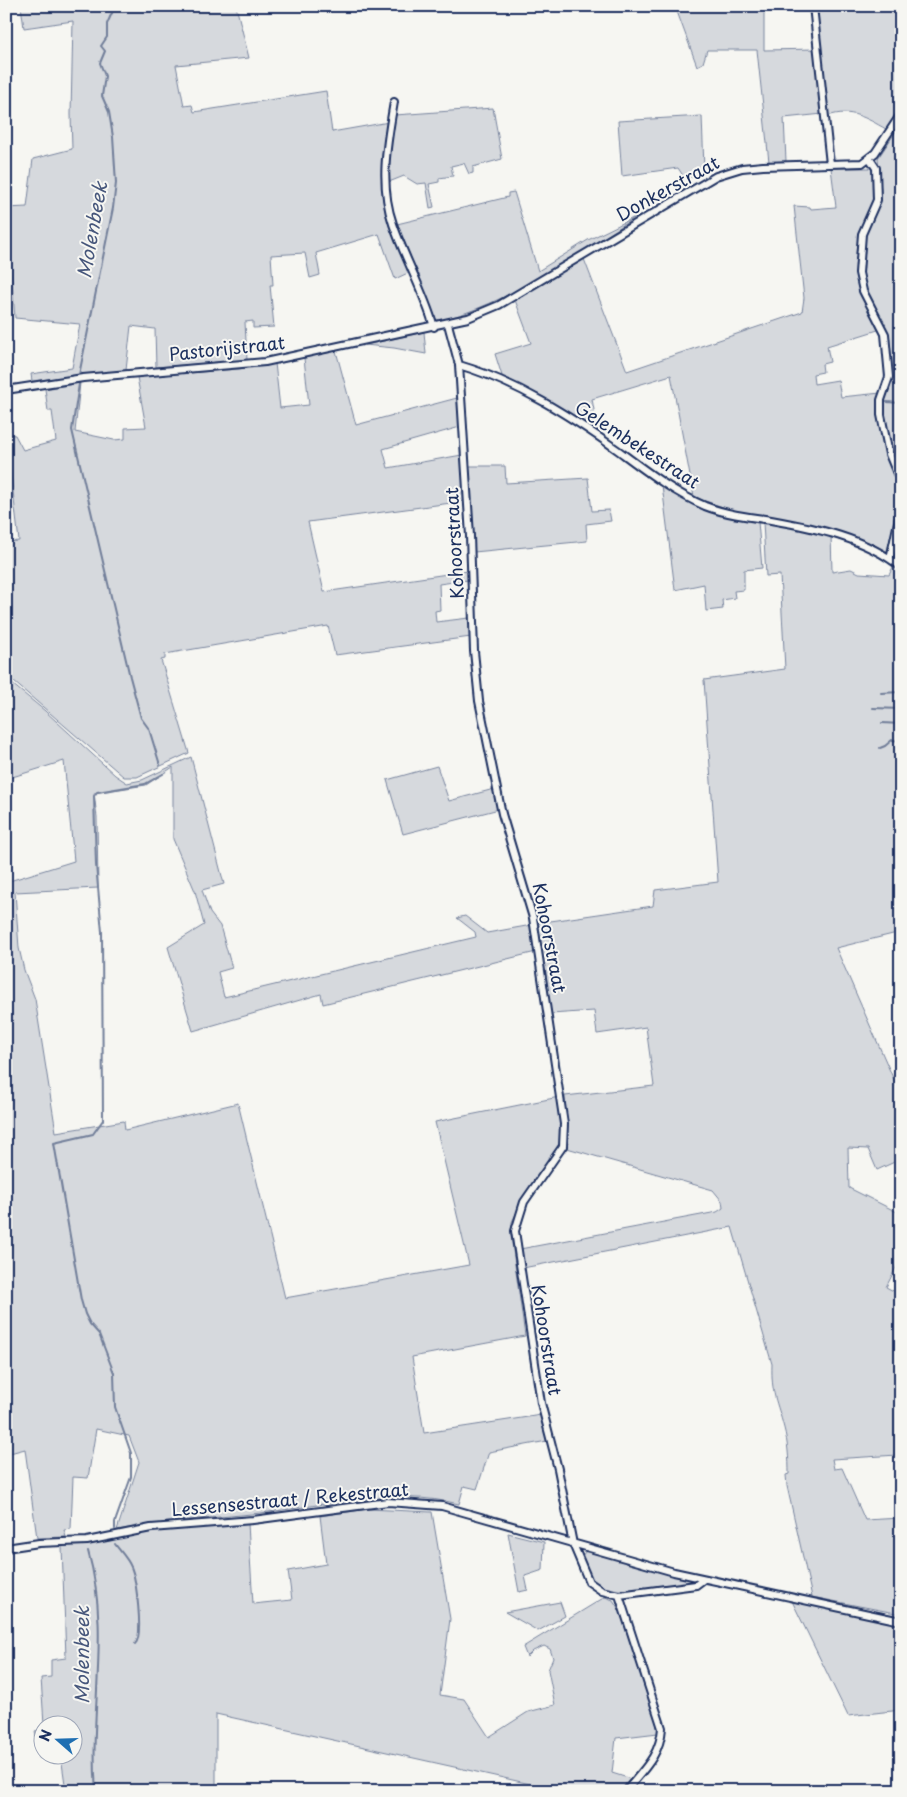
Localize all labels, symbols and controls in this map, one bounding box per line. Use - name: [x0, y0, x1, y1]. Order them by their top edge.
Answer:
- street label: Donkerstraat: [611, 148, 724, 227]
- water label: Molenbeek: [69, 178, 114, 280]
- street label: Pastorijstraat: [168, 328, 286, 367]
- street label: Gelembekestraat: [570, 393, 706, 495]
- street label: Kohoorstraat: [437, 487, 470, 600]
- street label: Kohoorstraat: [527, 880, 574, 995]
- street label: Kohoorstraat: [525, 1282, 570, 1397]
- street label: Lessensestraat / Rekestraat: [170, 1475, 410, 1522]
- water label: Molenbeek: [67, 1605, 95, 1704]
- north arrow: [32, 1714, 82, 1764]
- text: N: [34, 1727, 57, 1744]

